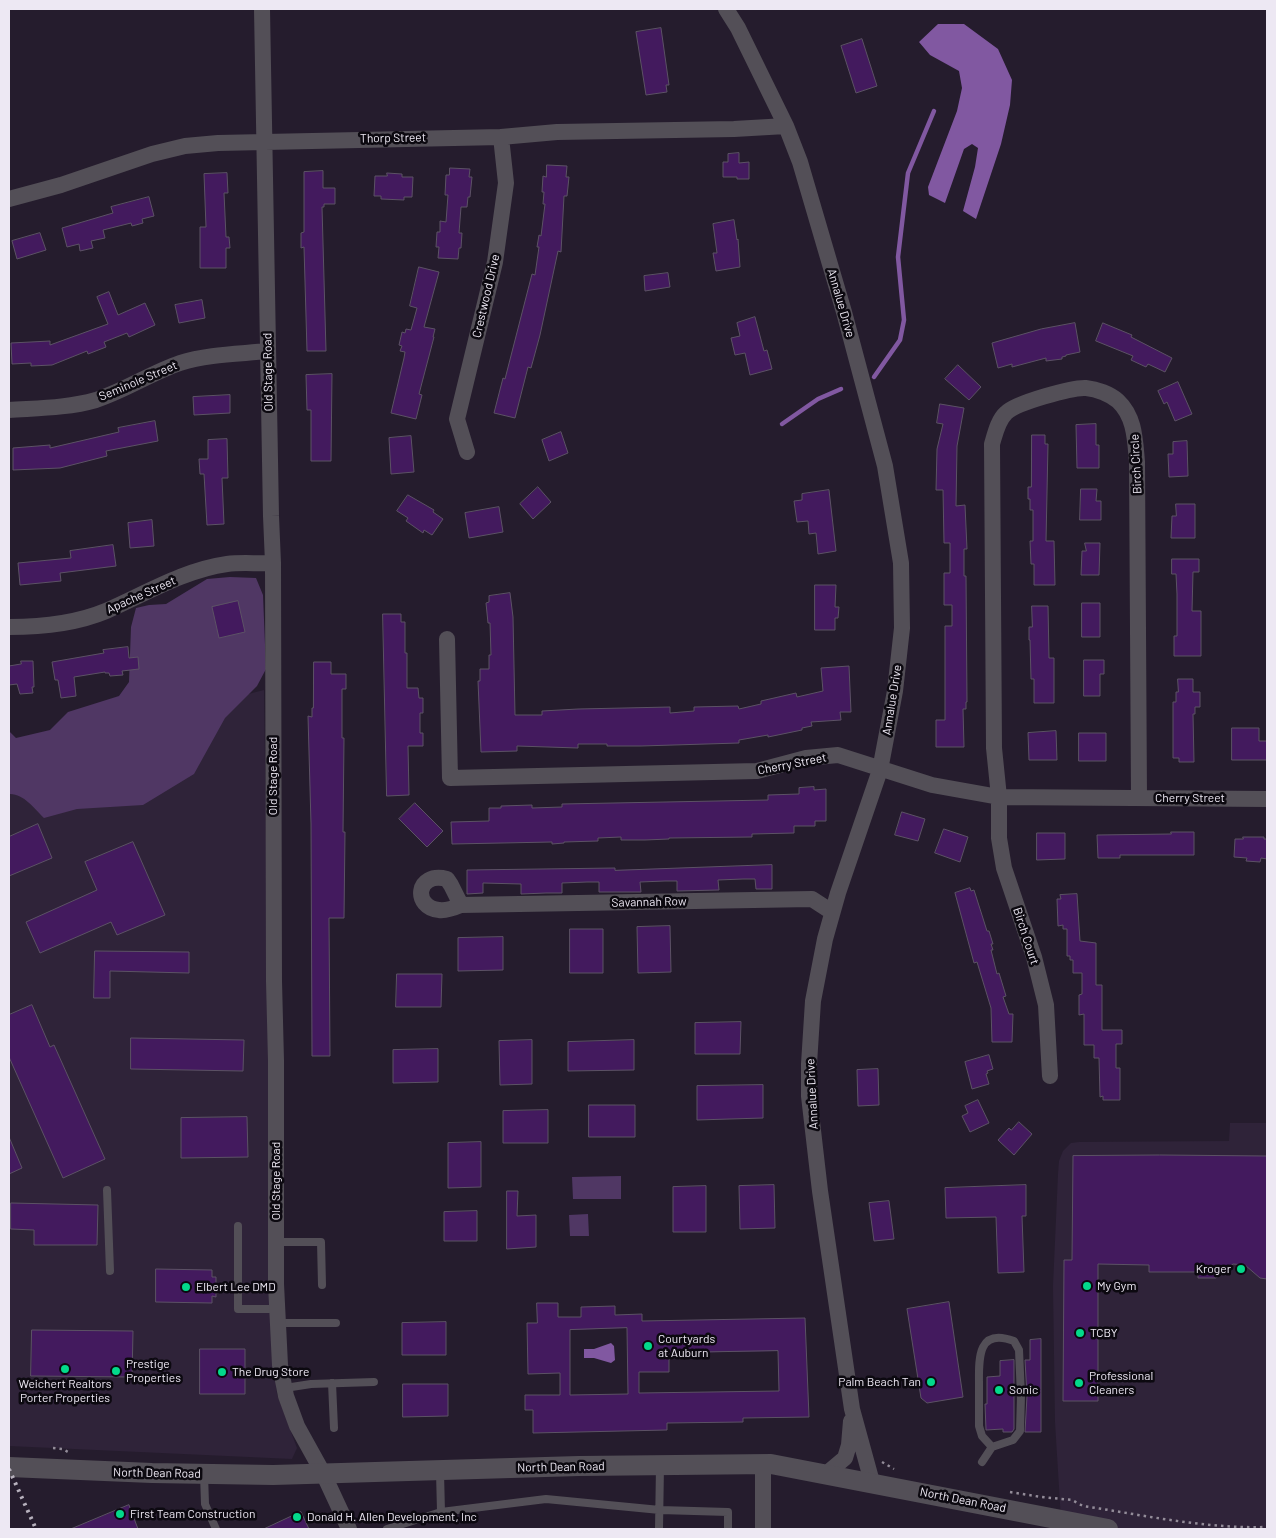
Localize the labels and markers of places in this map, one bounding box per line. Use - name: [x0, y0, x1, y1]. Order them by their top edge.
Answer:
- place label: Kroger: [1196, 1262, 1231, 1276]
- marker: Kroger: [1235, 1263, 1247, 1275]
- place label: My Gym: [1097, 1279, 1136, 1293]
- place label: Elbert Lee DMD: [196, 1280, 276, 1294]
- marker: My Gym: [1081, 1280, 1093, 1292]
- marker: Elbert Lee DMD: [180, 1281, 192, 1293]
- place label: TCBY: [1090, 1326, 1118, 1340]
- marker: TCBY: [1074, 1327, 1086, 1339]
- place label: Courtyards at Auburn: [658, 1332, 715, 1360]
- marker: Courtyards at Auburn: [642, 1340, 654, 1352]
- place label: Prestige Properties: [126, 1357, 181, 1385]
- marker: Weichert Realtors Porter Properties: [59, 1363, 71, 1375]
- marker: Prestige Properties: [110, 1365, 122, 1377]
- place label: The Drug Store: [232, 1365, 309, 1379]
- marker: The Drug Store: [216, 1366, 228, 1378]
- place label: Professional Cleaners: [1089, 1369, 1153, 1397]
- place label: Palm Beach Tan: [838, 1375, 921, 1389]
- marker: Palm Beach Tan: [925, 1376, 937, 1388]
- place label: Weichert Realtors Porter Properties: [18, 1377, 112, 1405]
- marker: Professional Cleaners: [1073, 1377, 1085, 1389]
- place label: Sonic: [1009, 1383, 1038, 1397]
- marker: Sonic: [993, 1384, 1005, 1396]
- place label: First Team Construction: [130, 1507, 255, 1521]
- marker: First Team Construction: [114, 1508, 126, 1520]
- place label: Donald H. Allen Development, Inc: [307, 1510, 477, 1524]
- marker: Donald H. Allen Development, Inc: [291, 1511, 303, 1523]

